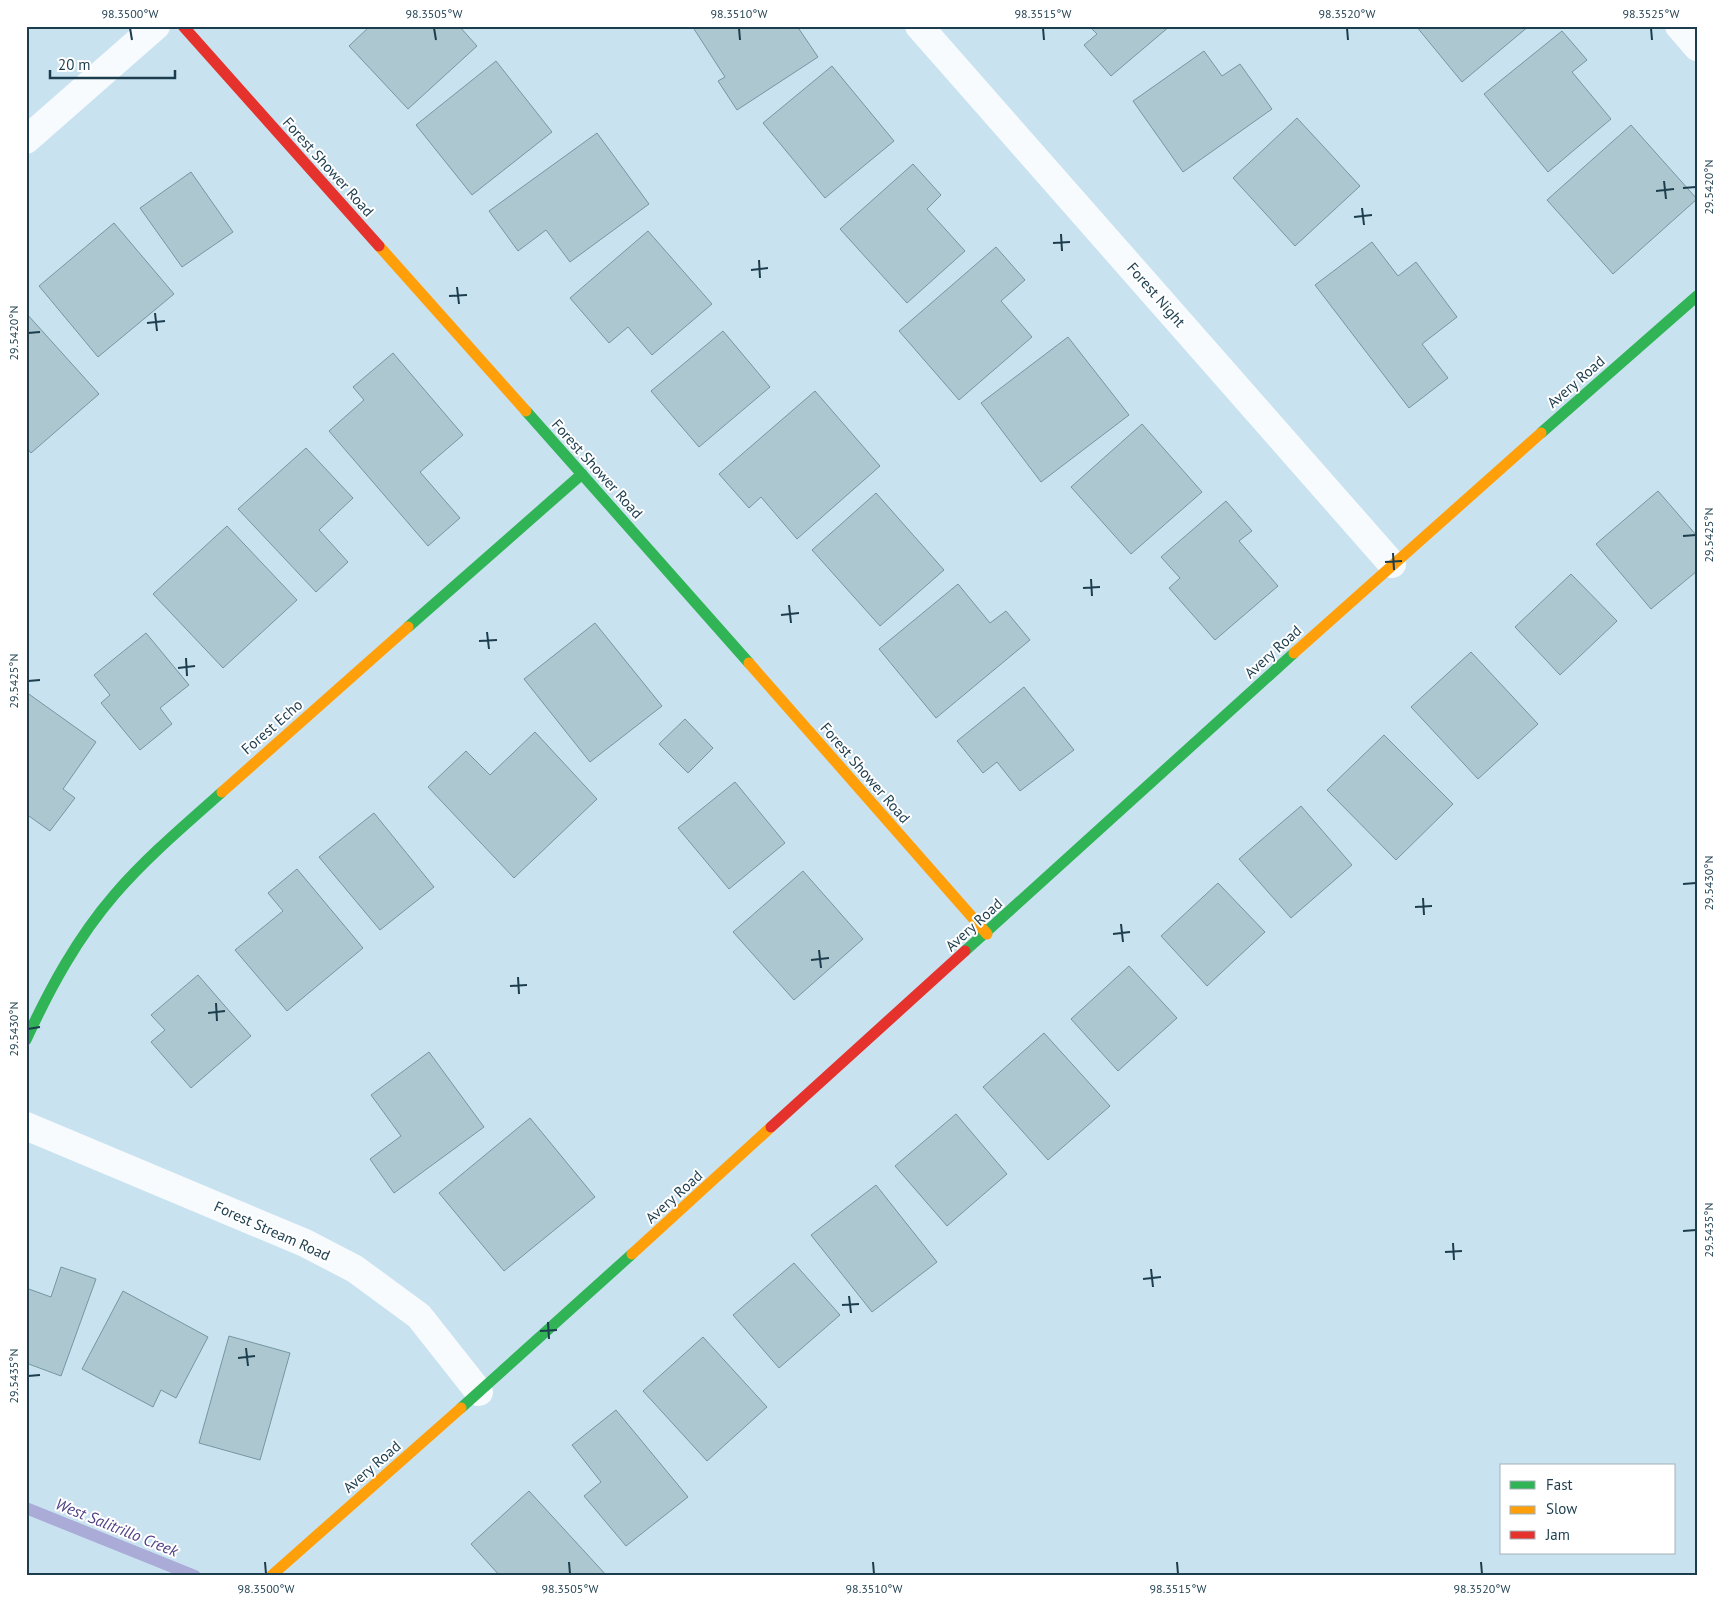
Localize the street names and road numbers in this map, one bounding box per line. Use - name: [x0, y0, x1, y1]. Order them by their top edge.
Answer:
- street label: Forest Shower Road: [279, 113, 378, 220]
- street label: Forest Night: [1123, 258, 1190, 331]
- street label: Avery Road: [1543, 351, 1608, 412]
- street label: Forest Shower Road: [548, 415, 647, 522]
- street label: Avery Road: [1240, 621, 1305, 682]
- street label: Forest Echo: [237, 695, 306, 758]
- street label: Forest Shower Road: [816, 718, 914, 827]
- street label: Avery Road: [941, 894, 1006, 955]
- street label: Avery Road: [641, 1166, 706, 1227]
- street label: Forest Stream Road: [211, 1196, 333, 1265]
- street label: Avery Road: [339, 1436, 404, 1497]

